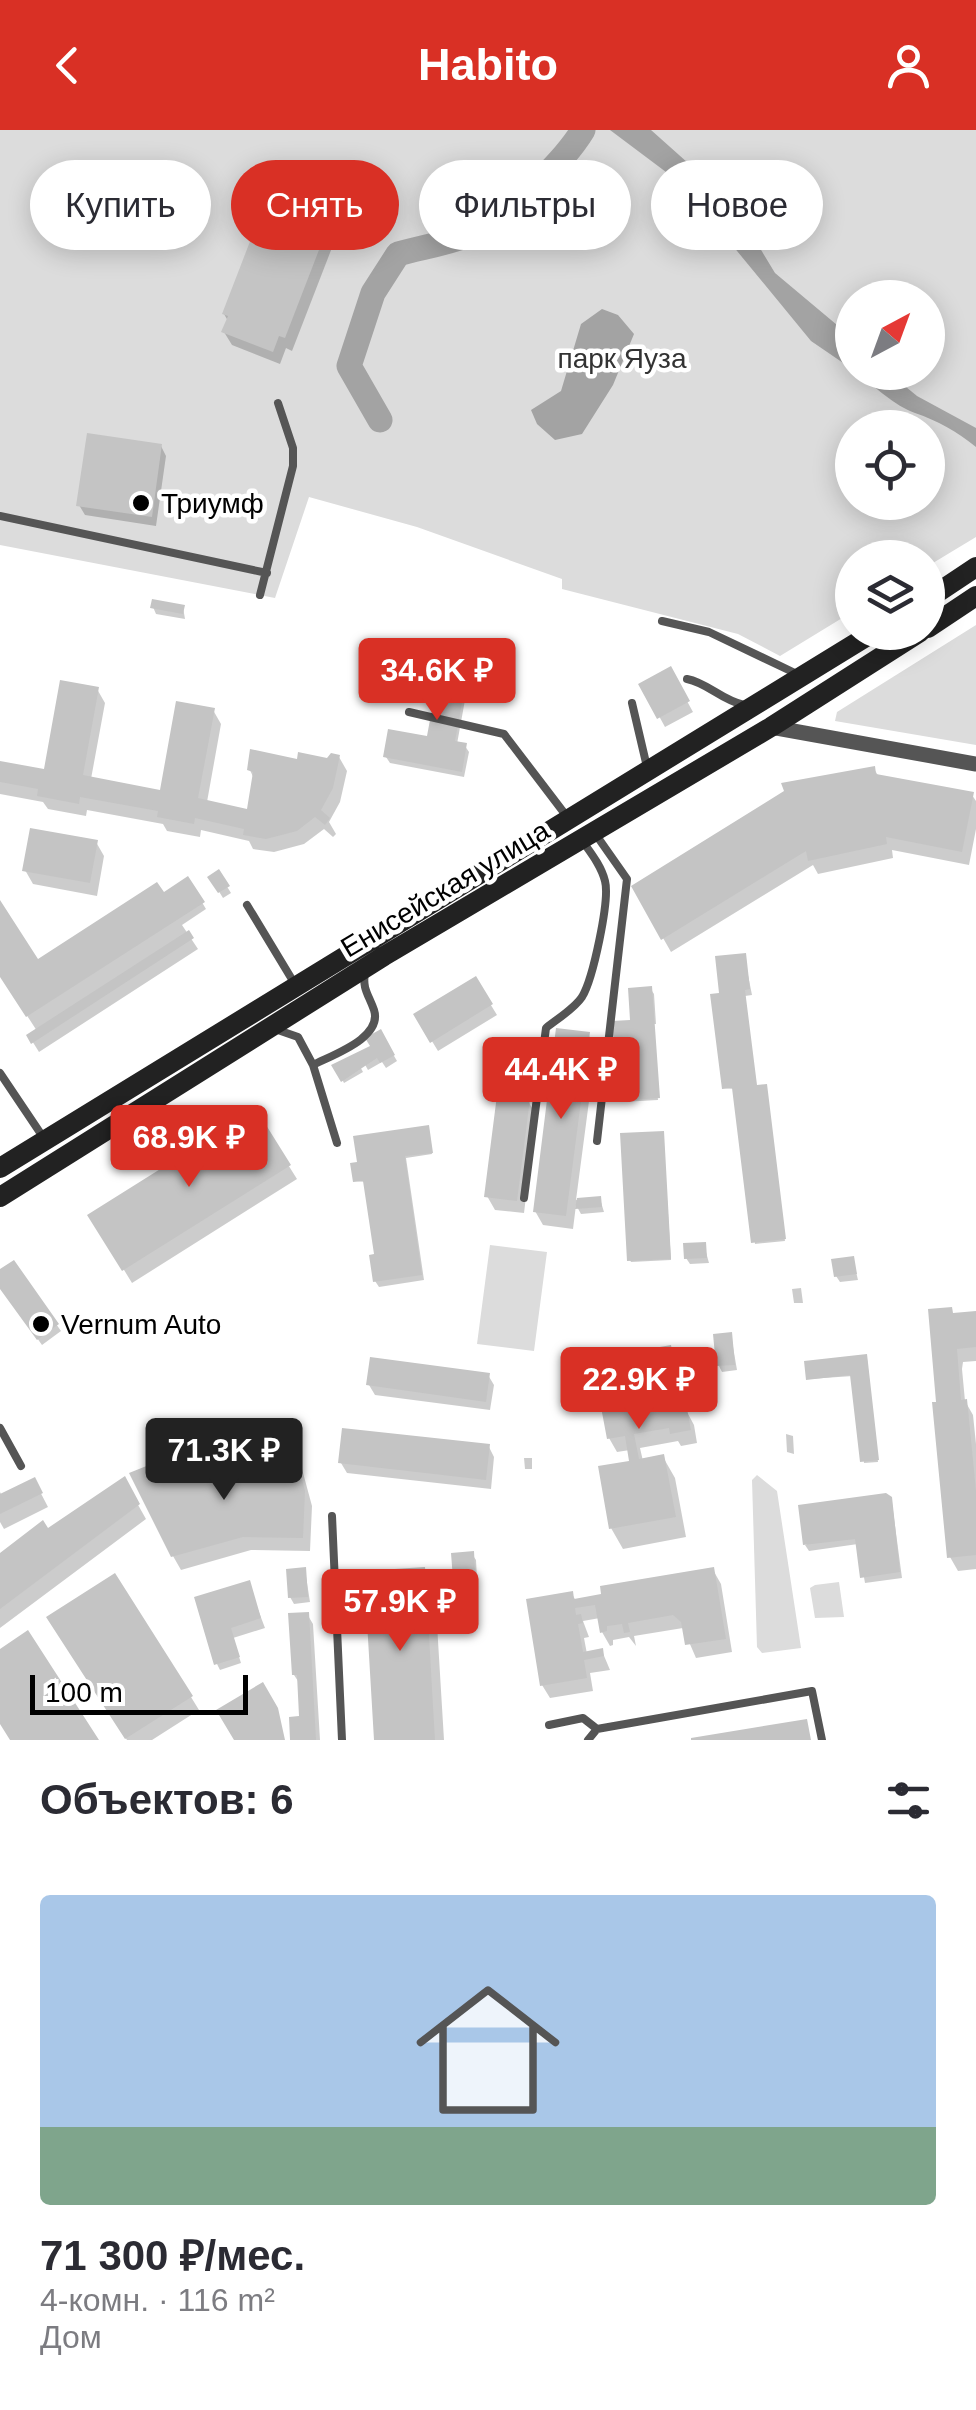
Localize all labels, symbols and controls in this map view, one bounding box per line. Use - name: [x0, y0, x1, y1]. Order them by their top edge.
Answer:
- icon: back: [40, 38, 95, 93]
- icon: person: [881, 38, 936, 93]
- text: Habito: [418, 39, 558, 90]
- chip: Купить: [30, 160, 211, 250]
- chip: Снять: [231, 160, 399, 250]
- chip: Фильтры: [419, 160, 631, 250]
- chip: Новое: [651, 160, 823, 250]
- north arrow: [835, 280, 945, 390]
- map controls: [835, 280, 945, 650]
- park label: парк Яуза: [558, 343, 687, 374]
- button: locate: [835, 410, 945, 520]
- place label: Триумф: [161, 488, 264, 519]
- marker: Триумф: [130, 492, 152, 514]
- button: layers: [835, 540, 945, 650]
- pin: 34.6K ₽: [345, 638, 529, 723]
- text: 34.6K ₽: [381, 652, 493, 688]
- street label: Енисейская улица: [335, 814, 555, 963]
- pin: 44.4K ₽: [469, 1037, 653, 1122]
- text: 44.4K ₽: [505, 1051, 617, 1087]
- pin: 68.9K ₽: [97, 1105, 281, 1190]
- text: 68.9K ₽: [133, 1119, 245, 1155]
- place label: Vernum Auto: [61, 1309, 221, 1340]
- marker: Vernum Auto: [30, 1313, 52, 1335]
- pin: 22.9K ₽: [547, 1347, 731, 1432]
- text: 22.9K ₽: [583, 1361, 695, 1397]
- pin: 71.3K ₽: [132, 1418, 316, 1503]
- text: 71.3K ₽: [168, 1432, 280, 1468]
- pin: 57.9K ₽: [308, 1569, 492, 1654]
- text: 57.9K ₽: [344, 1583, 456, 1619]
- scale bar: [30, 1670, 248, 1714]
- text: 100 m: [45, 1677, 123, 1708]
- icon: filters: [881, 1773, 936, 1828]
- text: Объектов: 6: [40, 1776, 294, 1823]
- icon: home: [398, 1960, 578, 2140]
- text: 71 300 ₽/мес.: [40, 2232, 305, 2279]
- text: 4-комн. · 116 m²: [40, 2282, 275, 2318]
- text: Дом: [40, 2319, 102, 2355]

